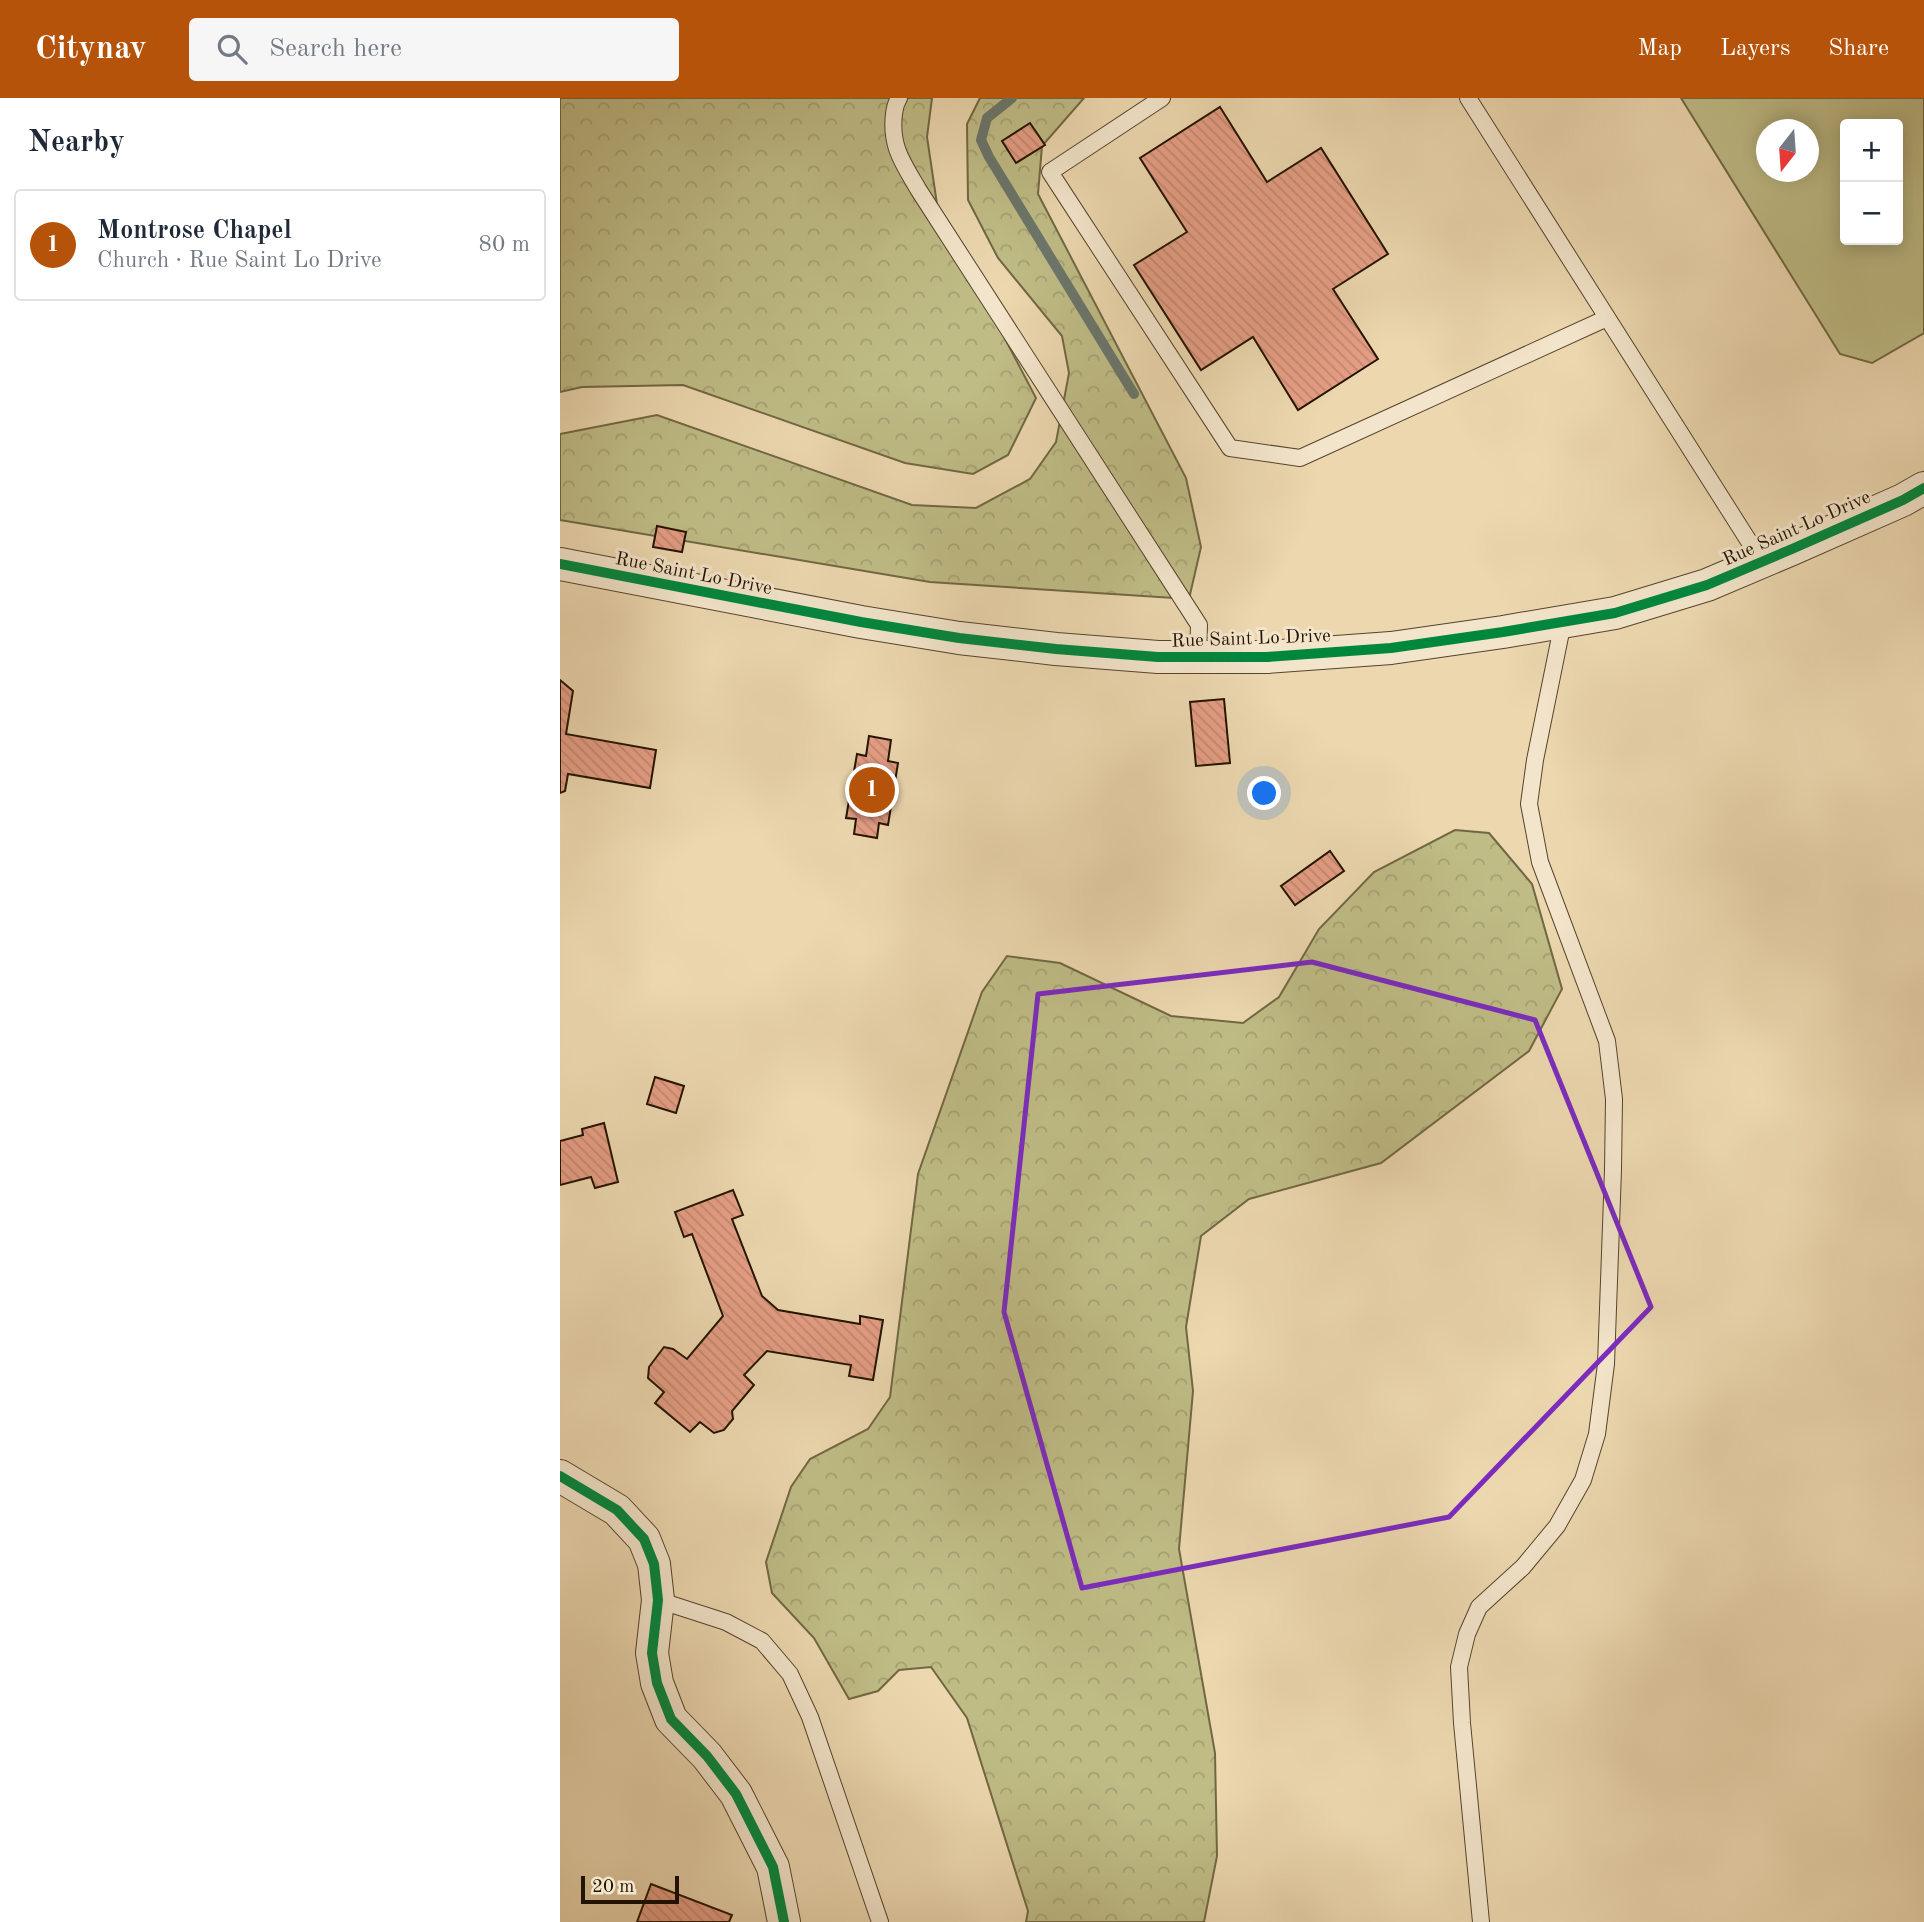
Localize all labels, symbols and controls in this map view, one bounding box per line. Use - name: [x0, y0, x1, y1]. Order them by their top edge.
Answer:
- search box: [189, 18, 679, 81]
- icon: search: [213, 30, 251, 68]
- text: Citynav: [35, 33, 147, 66]
- text: Search here: [269, 36, 402, 62]
- text: Map: [1638, 37, 1682, 61]
- text: Layers: [1720, 37, 1790, 61]
- text: Share: [1828, 37, 1889, 61]
- north arrow: [1756, 119, 1819, 182]
- map controls: [1840, 119, 1903, 245]
- button: +: [1840, 119, 1903, 182]
- text: Nearby: [28, 128, 125, 158]
- button: −: [1840, 182, 1903, 245]
- text: Montrose Chapel: [97, 218, 292, 244]
- text: 1: [46, 233, 60, 256]
- text: 80 m: [479, 233, 530, 256]
- text: Church · Rue Saint Lo Drive: [97, 249, 382, 272]
- street label: Rue Saint Lo Drive: [1720, 488, 1874, 570]
- street label: Rue Saint Lo Drive: [613, 550, 774, 599]
- street label: Rue Saint Lo Drive: [1171, 627, 1331, 652]
- pin: 1: [849, 764, 895, 816]
- your location: [1247, 776, 1281, 810]
- scale bar: [581, 1873, 679, 1905]
- text: 20 m: [592, 1878, 634, 1897]

